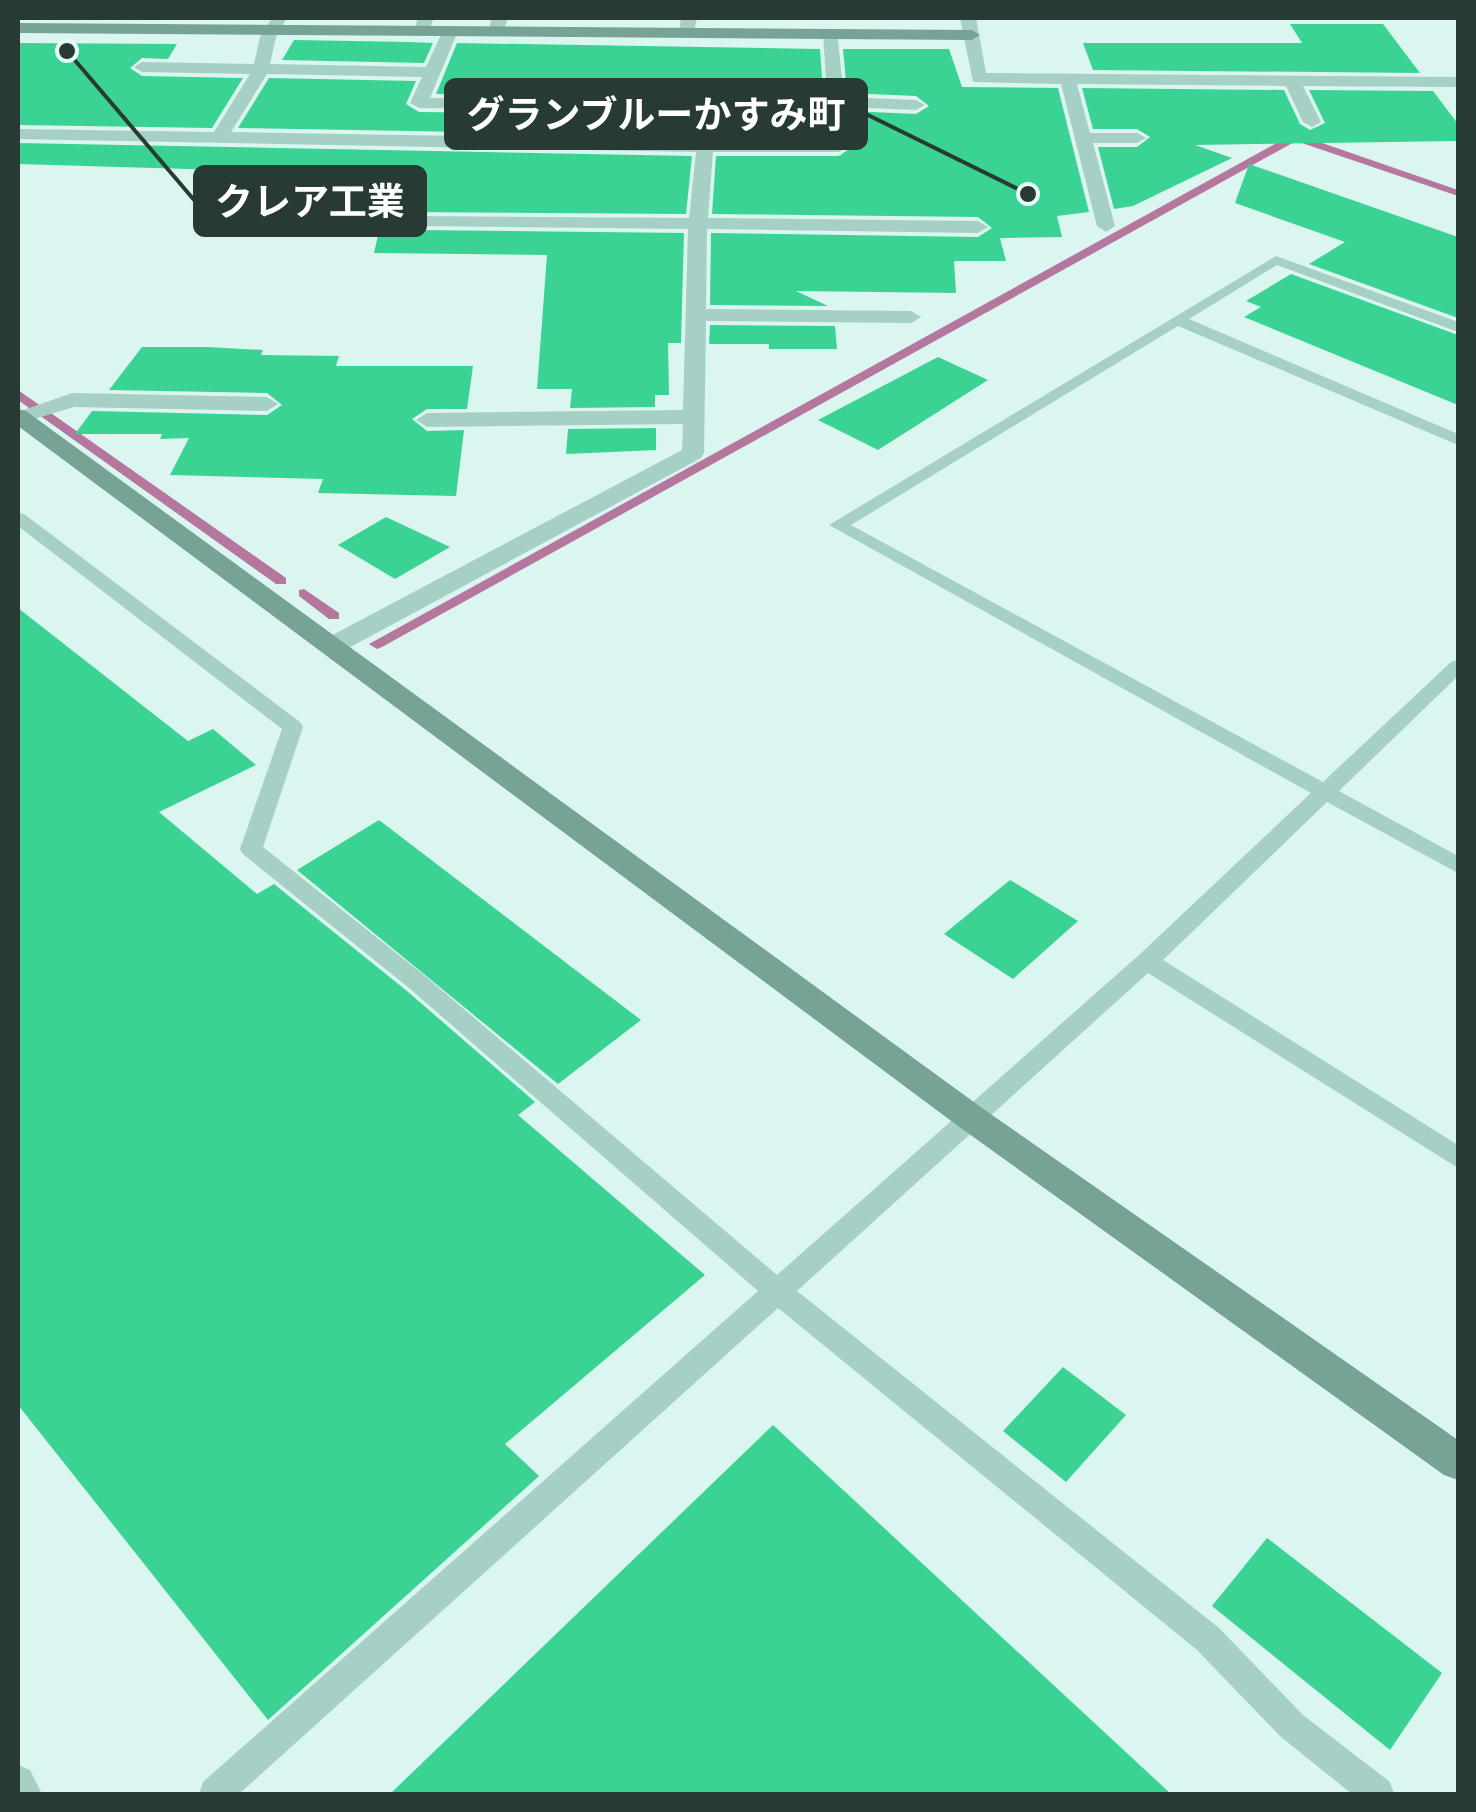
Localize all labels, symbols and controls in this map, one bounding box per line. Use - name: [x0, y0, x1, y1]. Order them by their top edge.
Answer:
- callout: グランブルーかすみ町: [446, 80, 866, 148]
- text: グランブルーかすみ町: [467, 89, 845, 138]
- callout: クレア工業: [195, 167, 425, 235]
- text: クレア工業: [215, 176, 405, 225]

